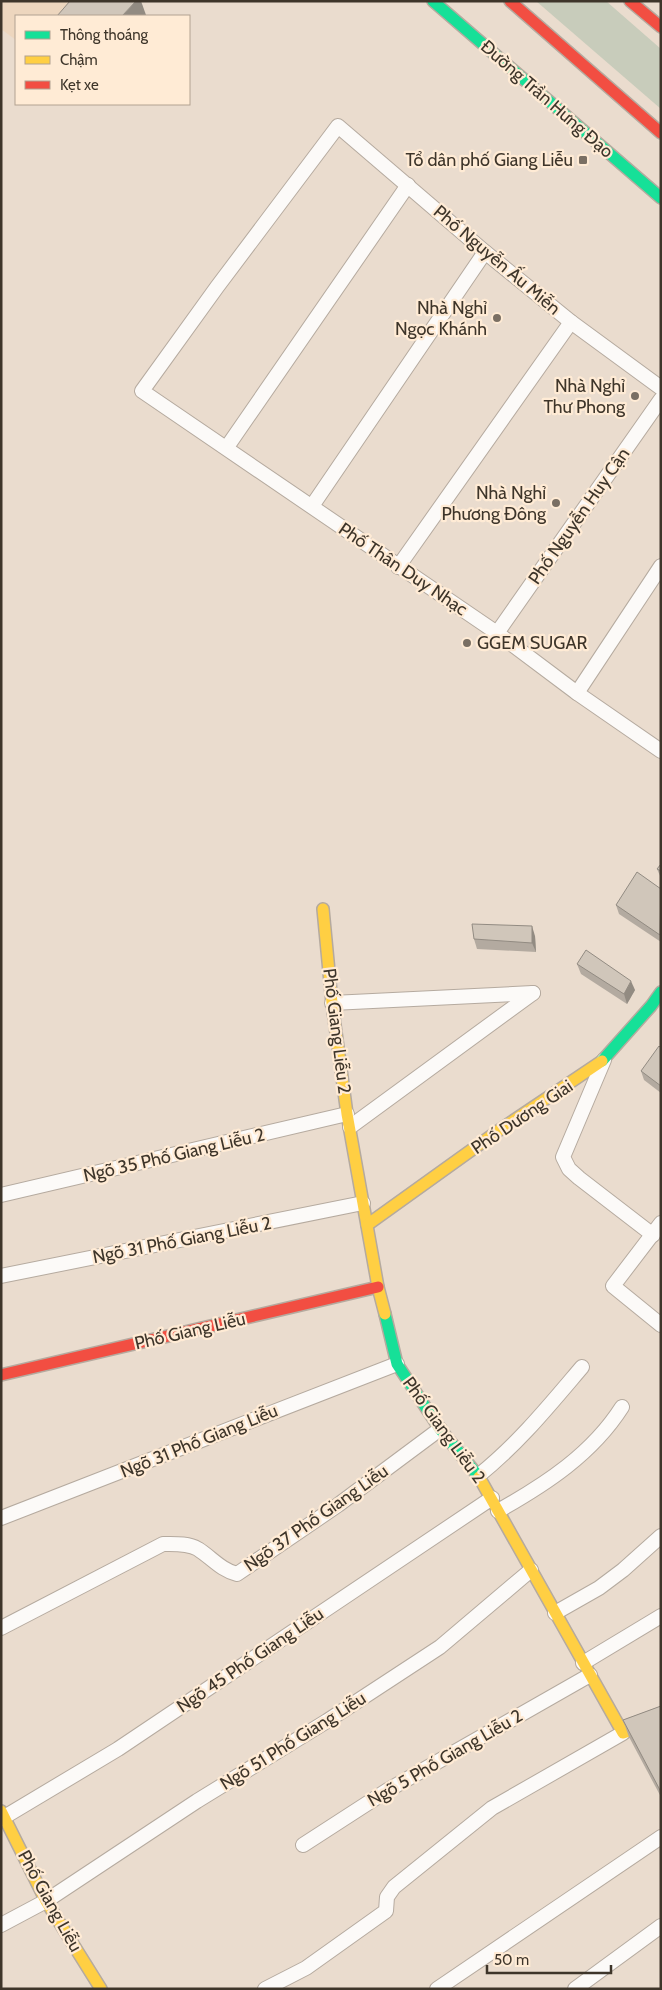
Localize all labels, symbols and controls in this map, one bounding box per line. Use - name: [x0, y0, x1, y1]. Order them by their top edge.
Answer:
- legend: [15, 15, 190, 105]
- text: Thông thoáng: [60, 26, 149, 44]
- street label: Đường Trần Hưng Đạo: [476, 35, 618, 163]
- text: Chậm: [60, 51, 98, 69]
- text: Kẹt xe: [60, 76, 99, 94]
- place label: Tổ dân phố Giang Liễu: [405, 149, 573, 171]
- marker: Tổ dân phố Giang Liễu: [577, 154, 589, 166]
- street label: Phố Nguyễn Ấu Miễn: [429, 199, 566, 319]
- place label: Nhà Nghỉ Ngọc Khánh: [395, 297, 487, 340]
- marker: Nhà Nghỉ Ngọc Khánh: [491, 312, 503, 324]
- place label: Nhà Nghỉ Thư Phong: [543, 375, 626, 418]
- marker: Nhà Nghỉ Thư Phong: [629, 390, 641, 402]
- street label: Phố Nguyễn Huy Cận: [524, 443, 634, 589]
- place label: Nhà Nghỉ Phương Đông: [442, 482, 547, 525]
- marker: Nhà Nghỉ Phương Đông: [550, 497, 562, 509]
- street label: Phố Thân Duy Nhạc: [334, 518, 472, 620]
- place label: GGEM SUGAR: [477, 632, 588, 654]
- marker: GGEM SUGAR: [461, 637, 473, 649]
- street label: Phố Giang Liễu 2: [318, 967, 356, 1095]
- street label: Phố Dương Giai: [467, 1075, 577, 1159]
- street label: Ngõ 35 Phố Giang Liễu 2: [81, 1123, 267, 1187]
- street label: Ngõ 31 Phố Giang Liễu 2: [91, 1212, 273, 1268]
- street label: Phố Giang Liễu: [133, 1308, 247, 1354]
- street label: Phố Giang Liễu 2: [398, 1372, 490, 1488]
- street label: Ngõ 31 Phố Giang Liễu: [117, 1399, 281, 1483]
- street label: Ngõ 37 Phố Giang Liễu: [240, 1460, 392, 1576]
- street label: Ngõ 45 Phố Giang Liễu: [172, 1603, 328, 1717]
- street label: Ngõ 51 Phố Giang Liễu: [216, 1687, 370, 1795]
- street label: Ngõ 5 Phố Giang Liễu 2: [363, 1705, 527, 1811]
- street label: Phố Giang Liễu: [13, 1846, 87, 1956]
- scale bar: [487, 1942, 611, 1974]
- text: 50 m: [494, 1951, 529, 1969]

